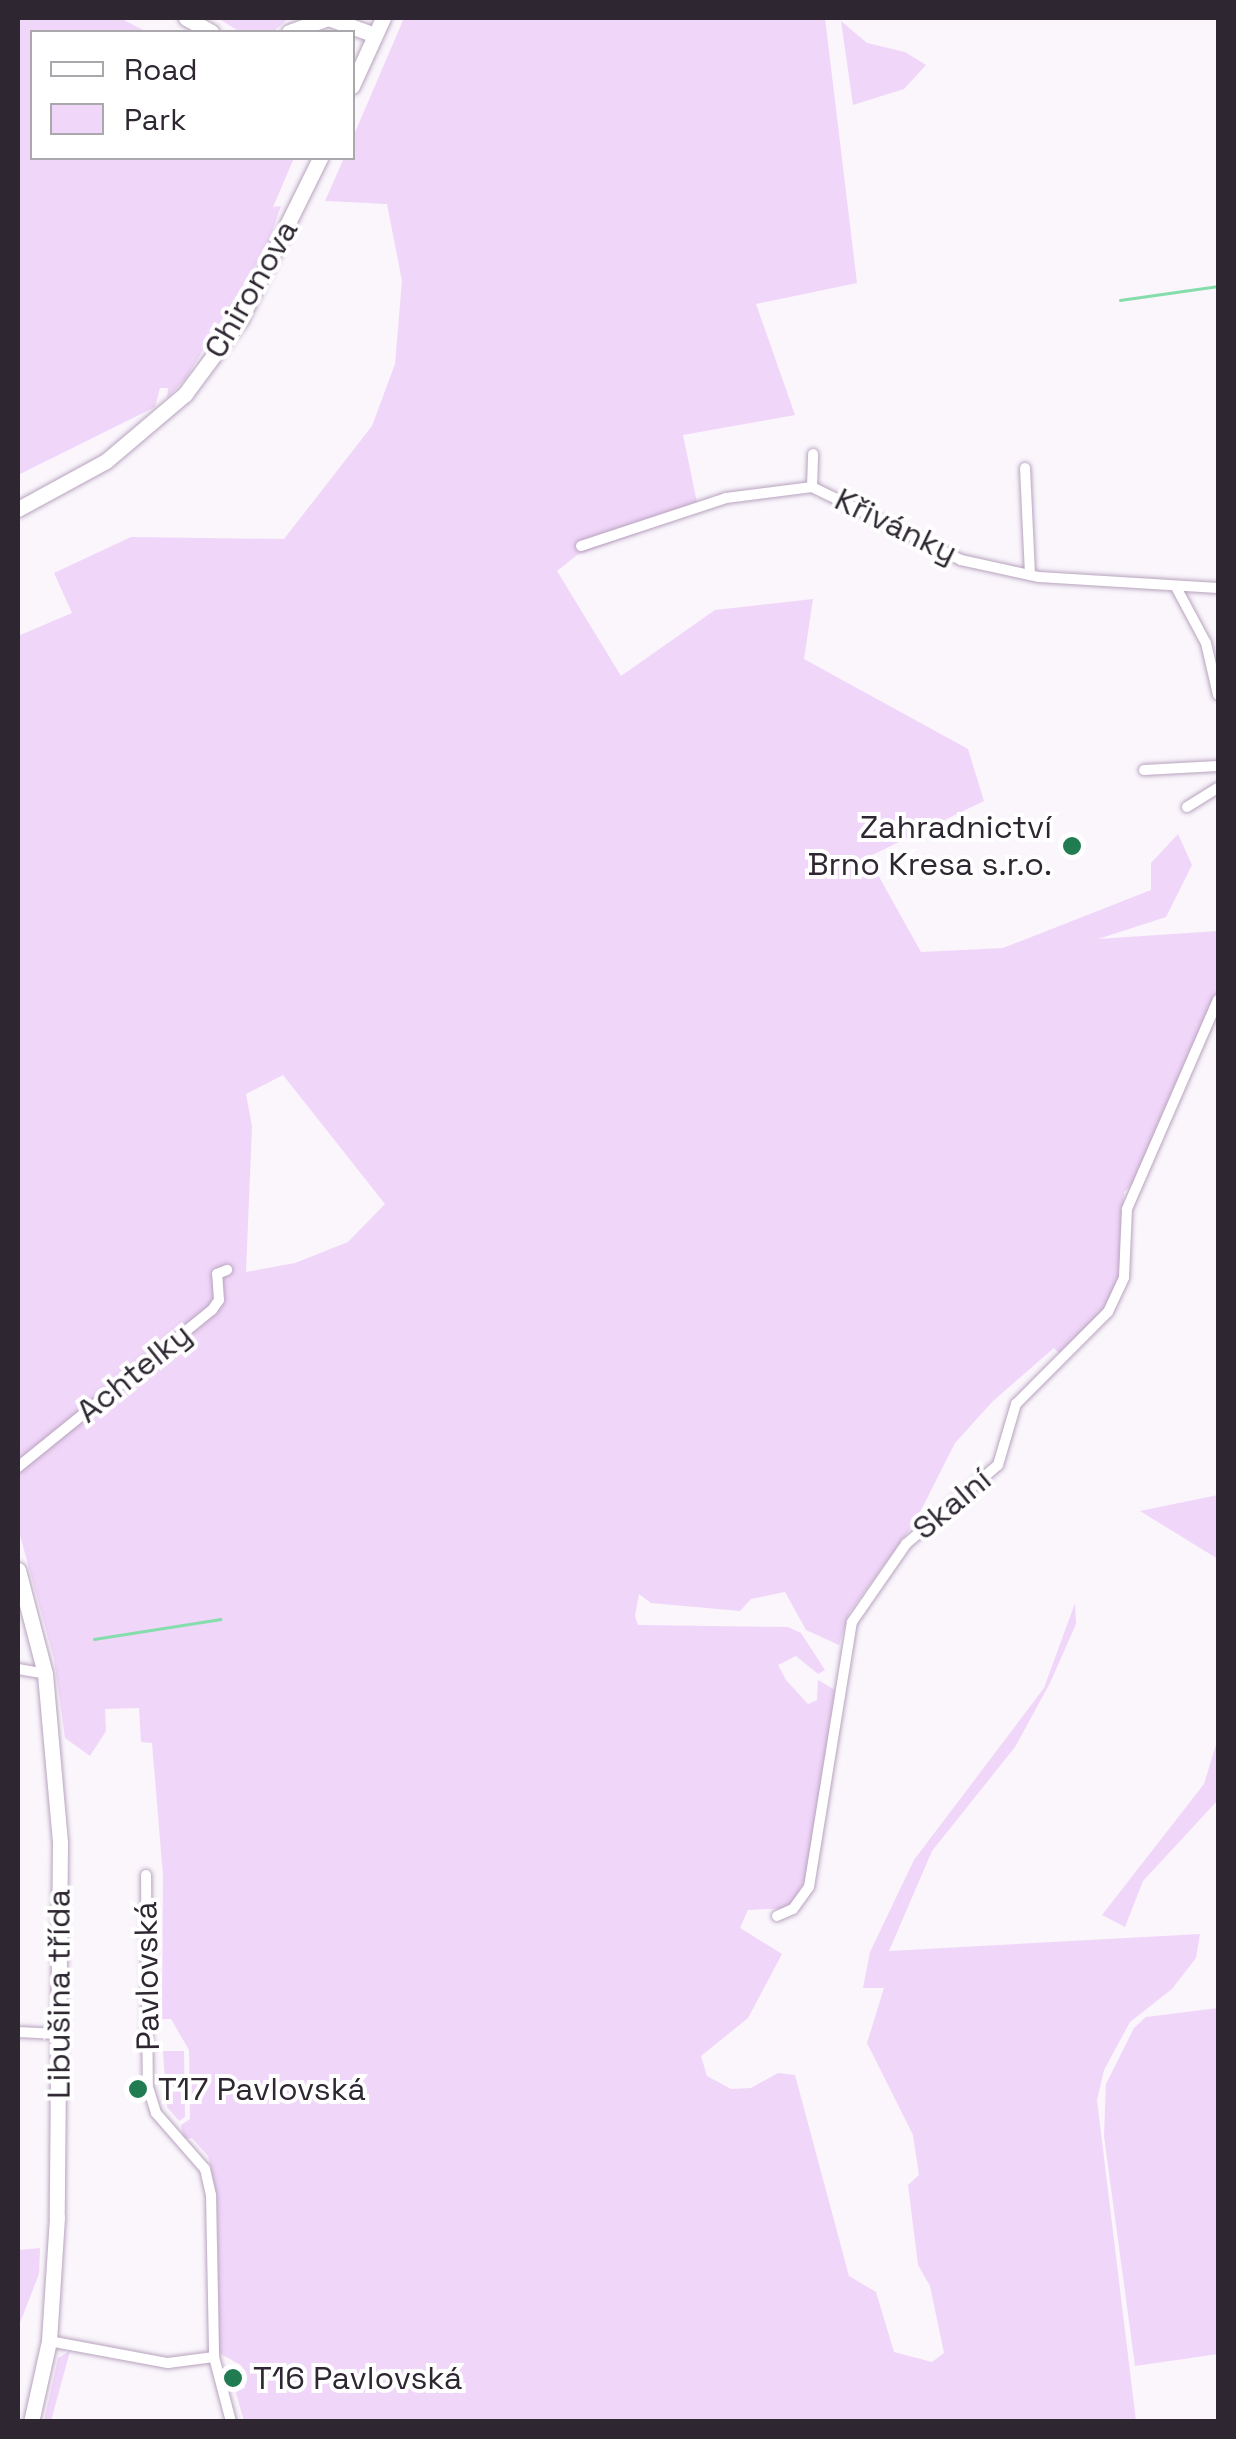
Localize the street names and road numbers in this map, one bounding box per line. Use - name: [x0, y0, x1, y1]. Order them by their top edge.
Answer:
- street label: Chironova: [196, 213, 306, 365]
- street label: Křivánky: [829, 480, 963, 572]
- street label: Achtelky: [69, 1315, 199, 1431]
- street label: Skalní: [905, 1460, 999, 1548]
- street label: Libušina třída: [40, 1889, 78, 2099]
- street label: Pavlovská: [126, 1901, 168, 2051]

